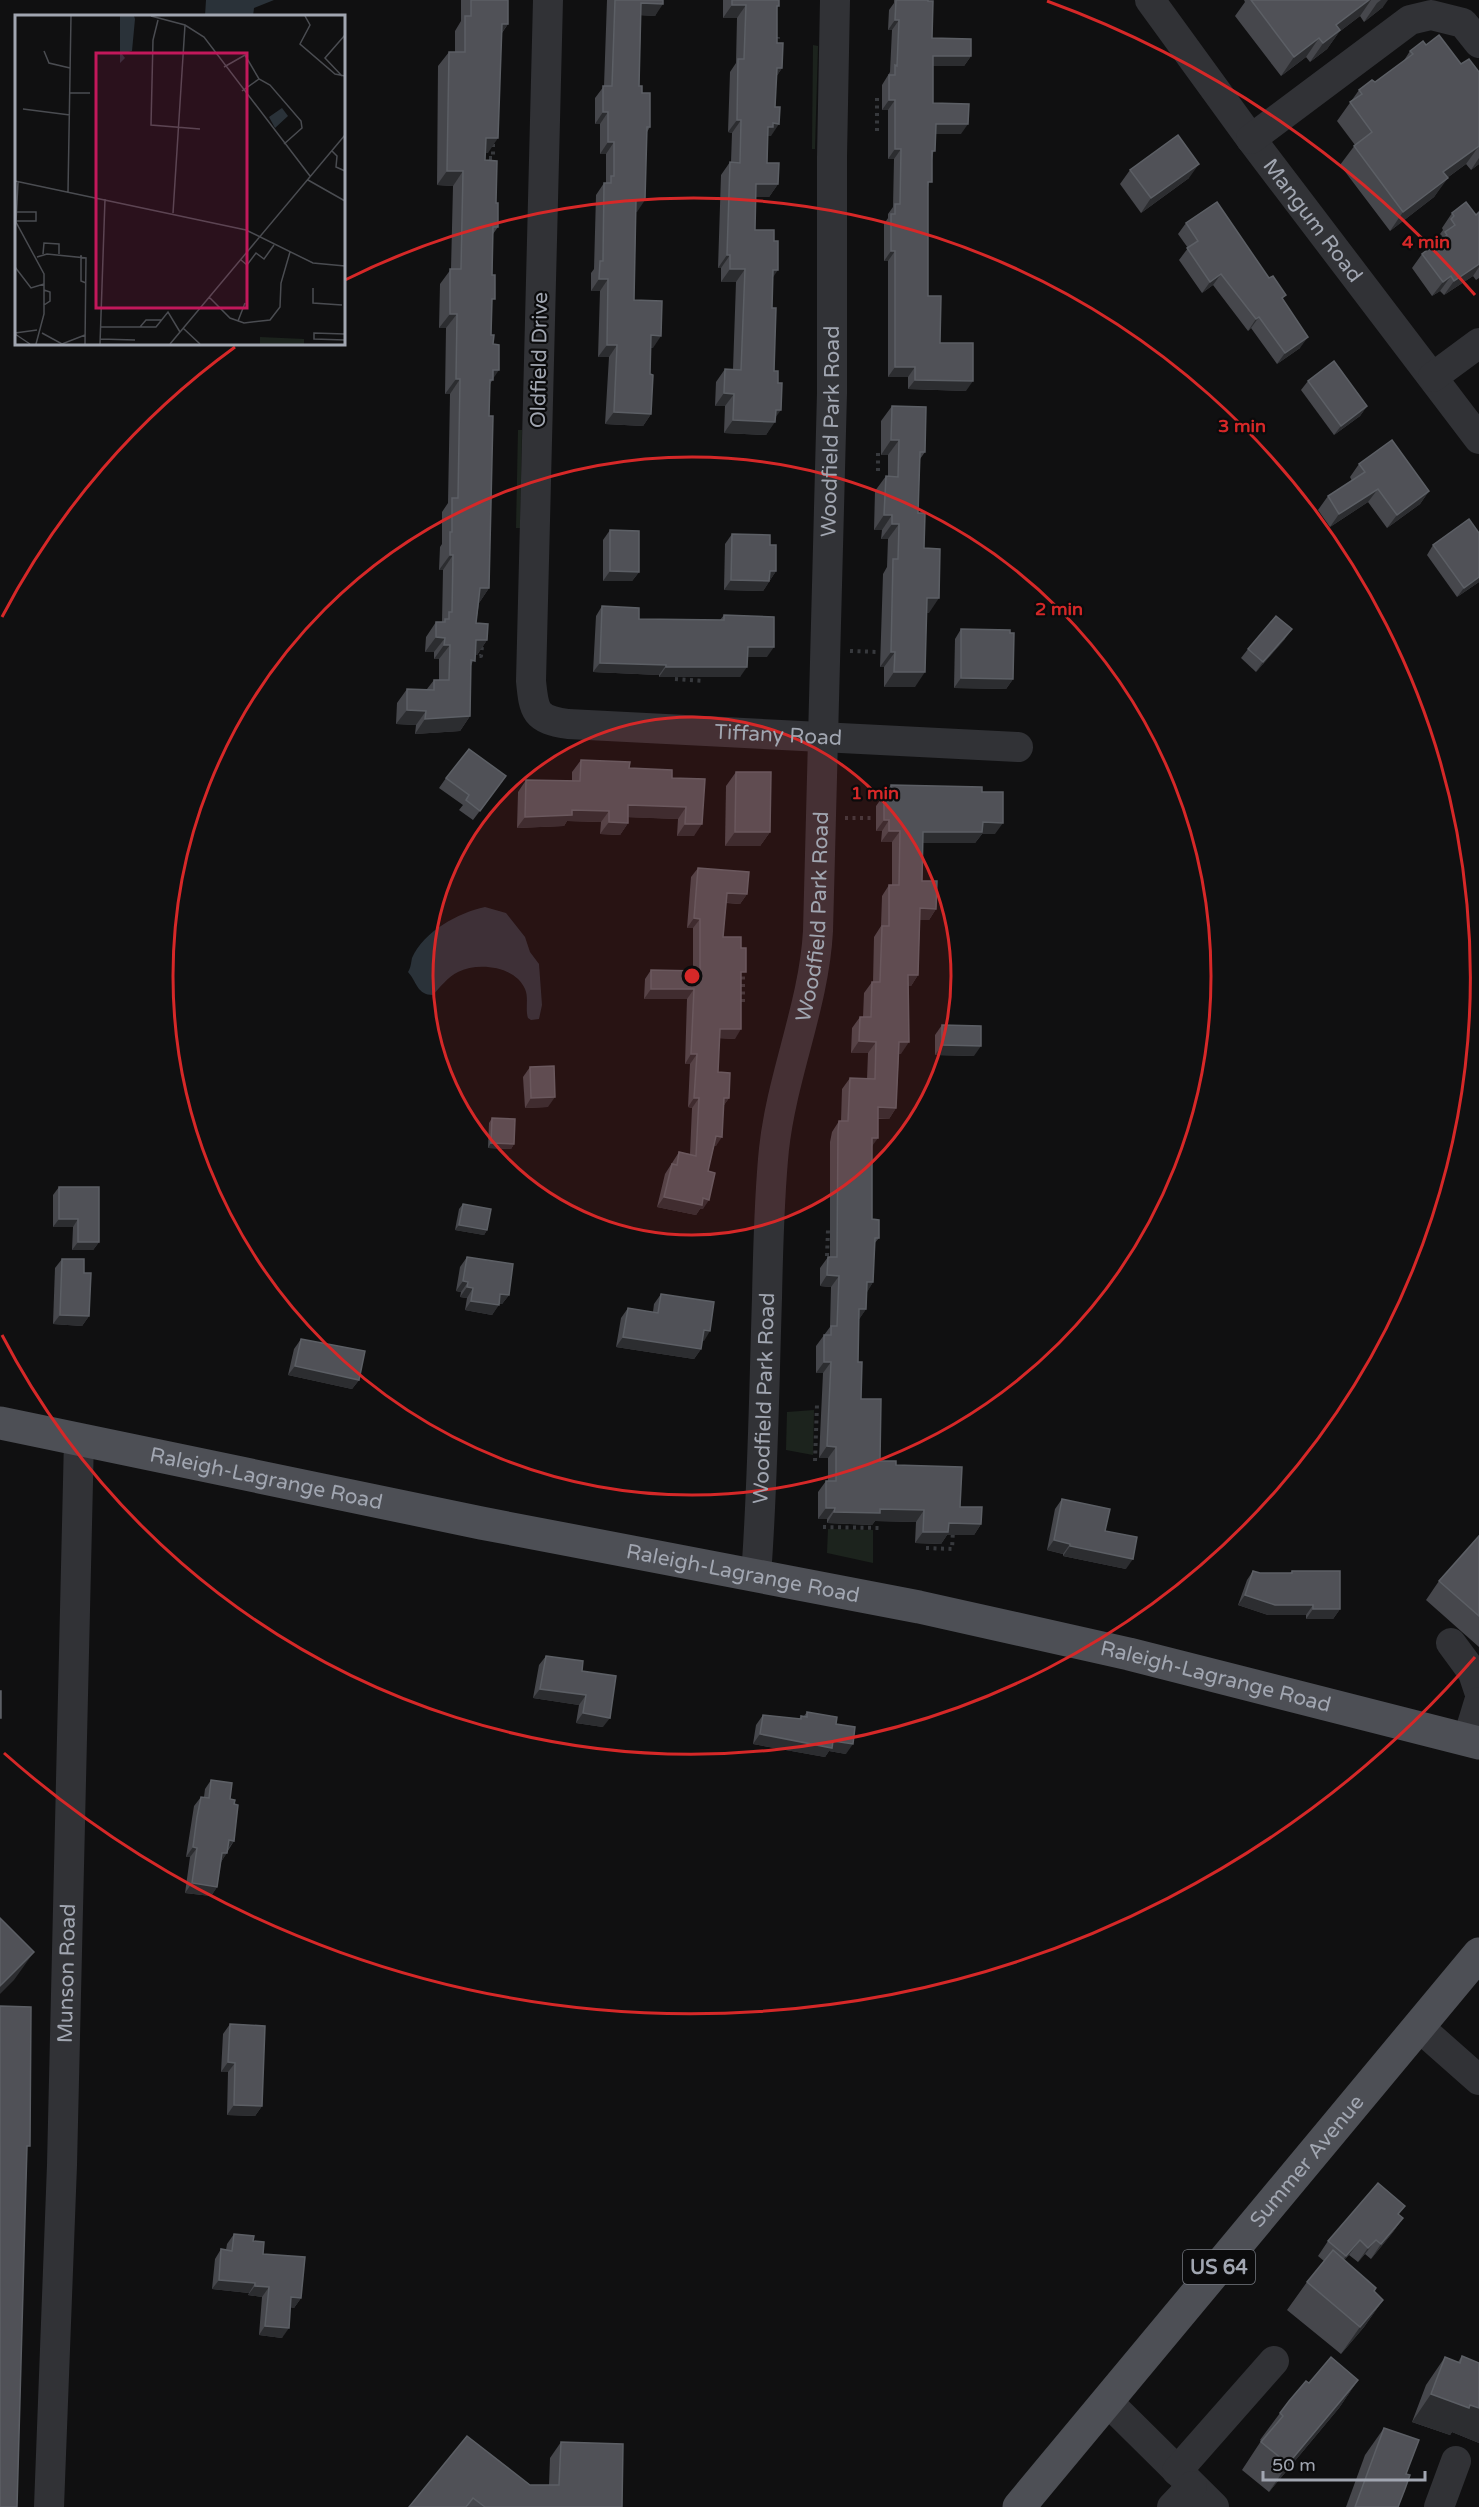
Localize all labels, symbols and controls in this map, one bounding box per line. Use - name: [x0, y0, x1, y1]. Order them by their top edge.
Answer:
- inset map: [15, 15, 345, 345]
- street label: Mangum Road: [1258, 154, 1367, 287]
- text: 4 min: [1402, 231, 1450, 253]
- street label: Oldfield Drive: [526, 292, 553, 428]
- street label: Woodfield Park Road: [816, 326, 845, 537]
- text: 3 min: [1218, 415, 1266, 437]
- text: 2 min: [1035, 598, 1083, 620]
- street label: Tiffany Road: [714, 720, 843, 751]
- text: 1 min: [851, 782, 899, 804]
- street label: Woodfield Park Road: [791, 811, 834, 1025]
- centre of rings: [682, 966, 702, 986]
- street label: Woodfield Park Road: [748, 1292, 780, 1504]
- street label: Raleigh-Lagrange Road: [148, 1442, 385, 1515]
- street label: Raleigh-Lagrange Road: [624, 1539, 862, 1608]
- street label: Raleigh-Lagrange Road: [1098, 1636, 1334, 1718]
- street label: Munson Road: [53, 1903, 81, 2043]
- street label: Summer Avenue: [1245, 2090, 1370, 2233]
- road number: US 64: [1183, 2250, 1255, 2284]
- scale bar: [1263, 2444, 1425, 2482]
- text: 50 m: [1272, 2454, 1316, 2476]

